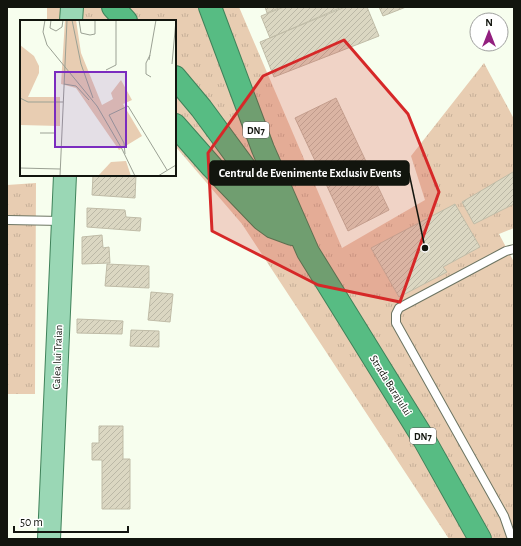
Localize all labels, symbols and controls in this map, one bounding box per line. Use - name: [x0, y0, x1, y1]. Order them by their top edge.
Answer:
- north arrow: [469, 12, 509, 52]
- text: N: [485, 17, 493, 28]
- inset map: [20, 20, 176, 176]
- road number: DN7: [243, 122, 269, 138]
- callout: Centrul de Evenimente Exclusiv Events: [210, 161, 409, 185]
- text: Centrul de Evenimente Exclusiv Events: [219, 167, 402, 179]
- street label: Calea lui Traian: [51, 324, 64, 390]
- street label: Strada Barajului: [368, 353, 413, 417]
- road number: DN7: [410, 428, 436, 444]
- scale bar: [14, 508, 128, 534]
- text: 50 m: [20, 516, 43, 528]

